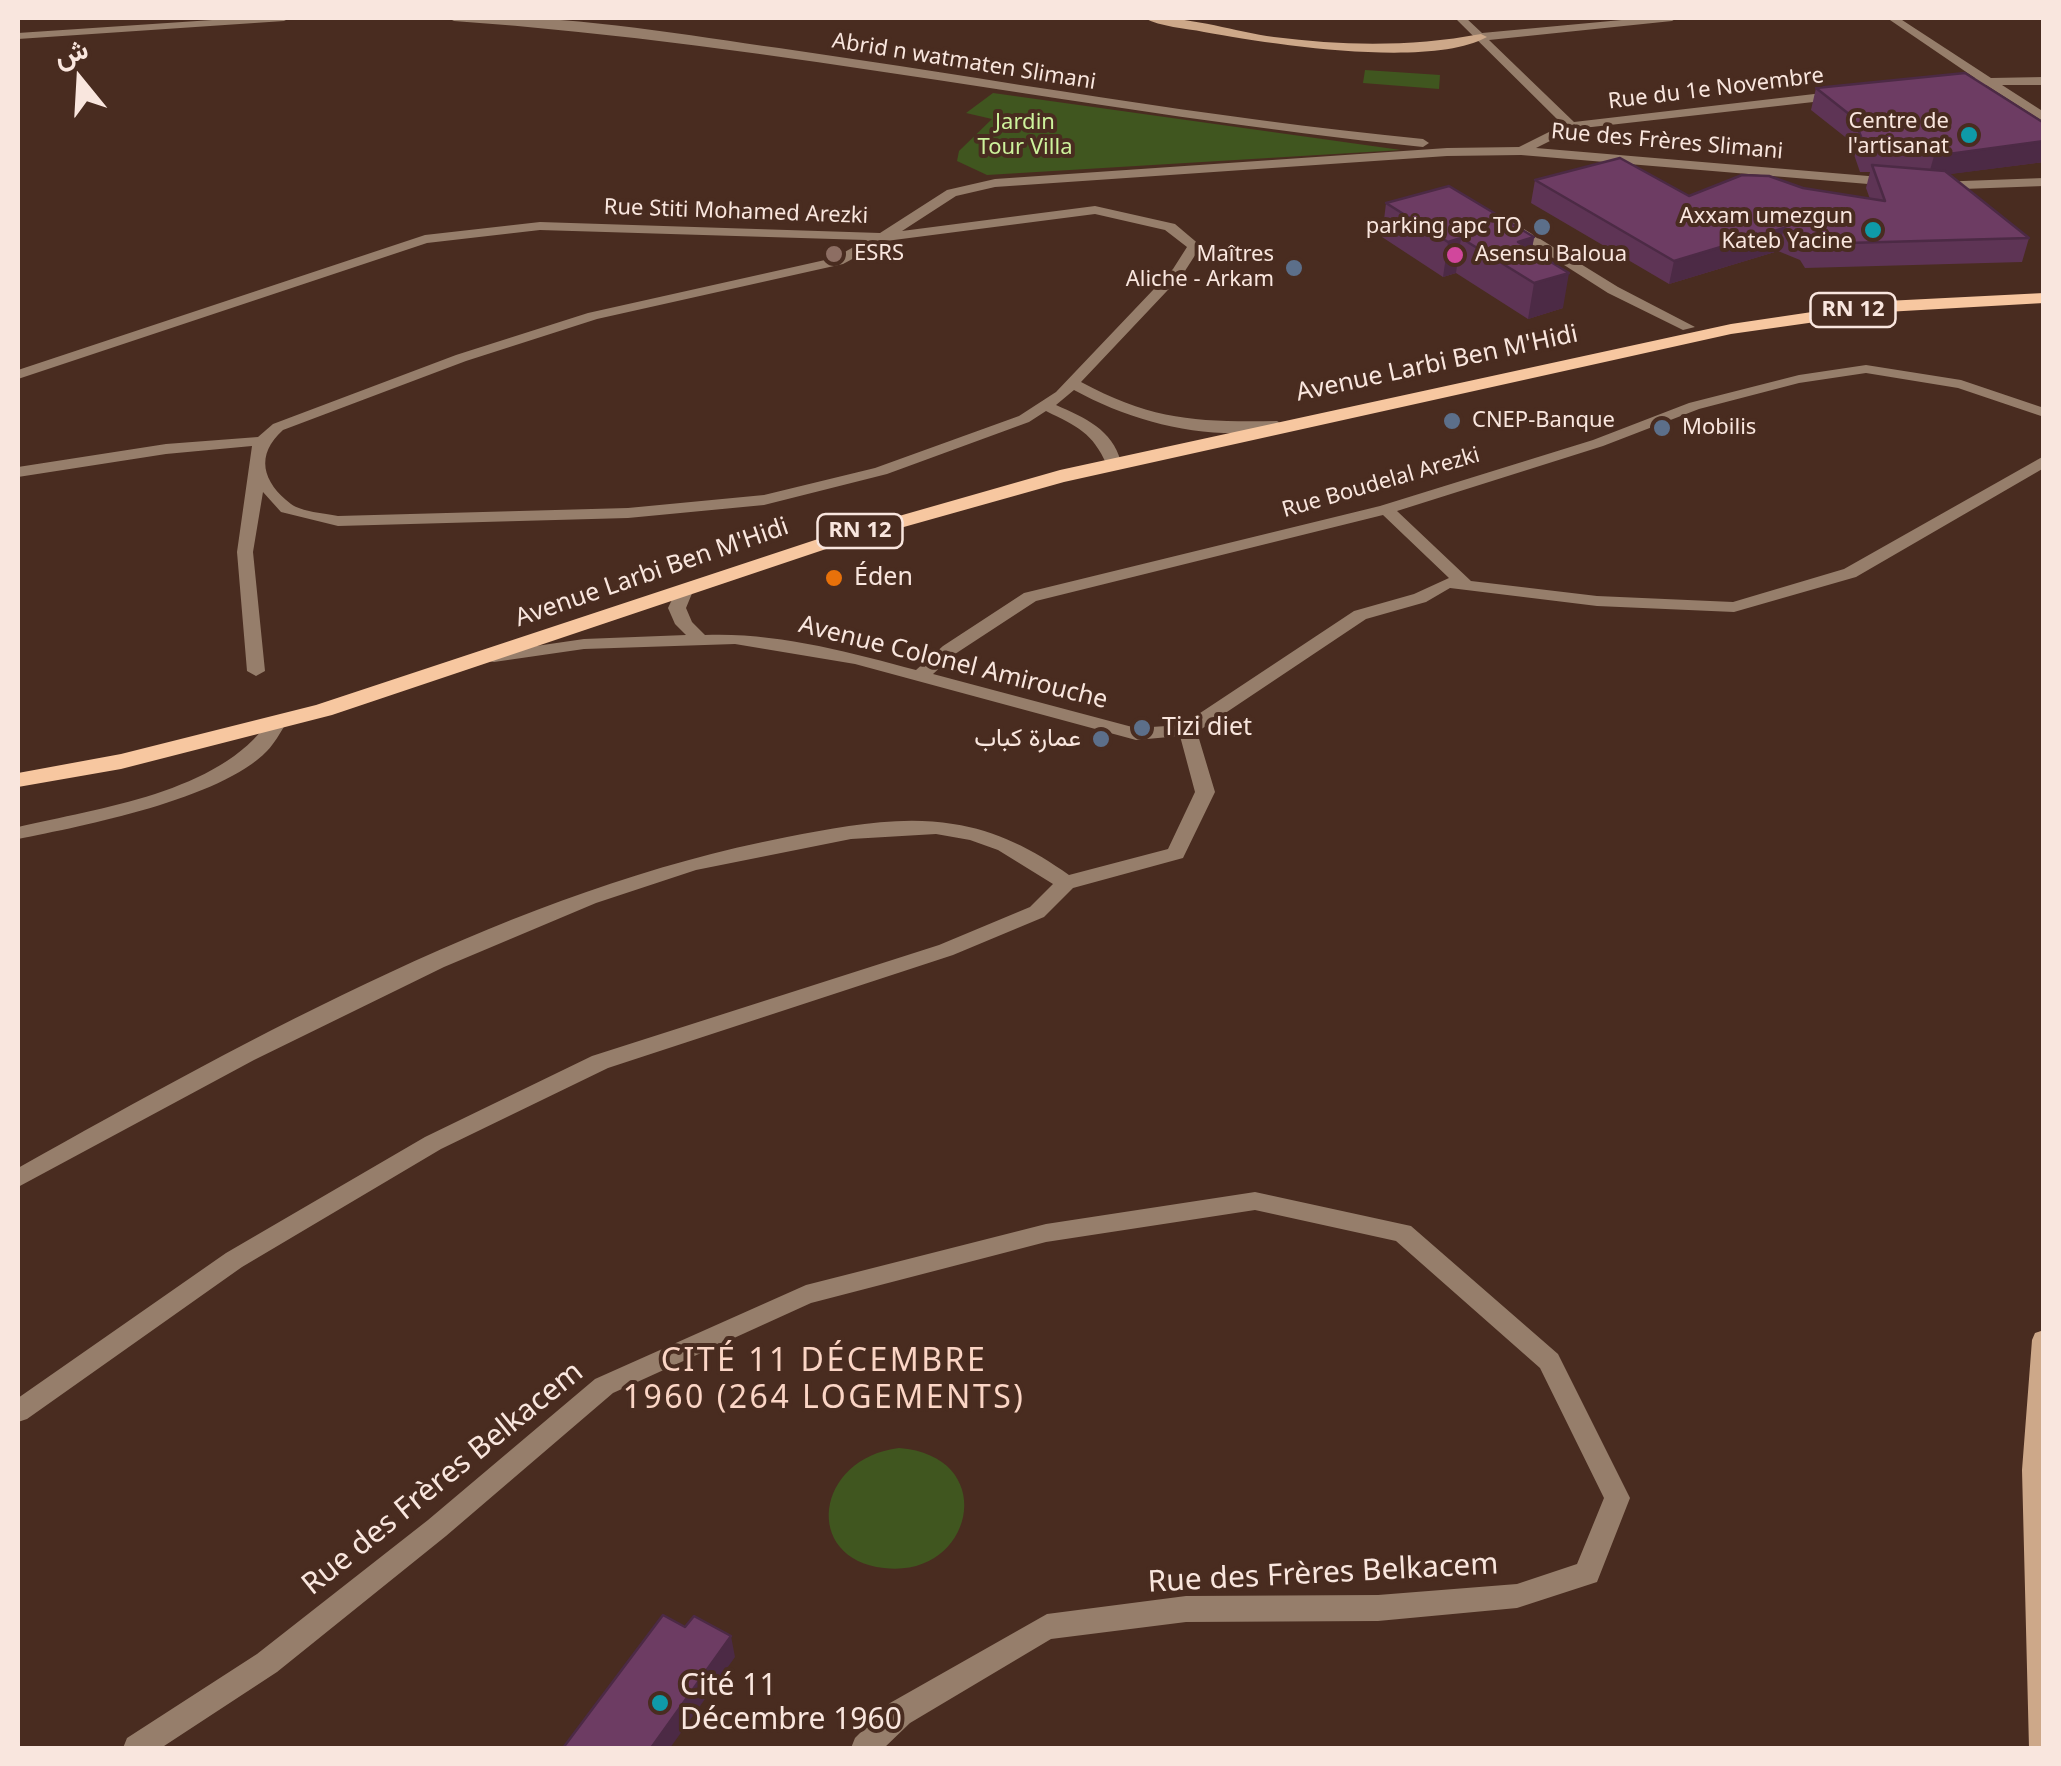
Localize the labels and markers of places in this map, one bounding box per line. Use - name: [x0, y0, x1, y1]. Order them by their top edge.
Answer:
- place label: Centre de l'artisanat: [1847, 109, 1949, 160]
- marker: Centre de l'artisanat: [1958, 124, 1980, 146]
- place label: Axxam umezgun Kateb Yacine: [1680, 204, 1853, 255]
- place label: parking apc TO: [1366, 214, 1522, 240]
- marker: parking apc TO: [1531, 216, 1553, 238]
- marker: Axxam umezgun Kateb Yacine: [1862, 219, 1884, 241]
- place label: ESRS: [854, 241, 904, 267]
- place label: Maîtres Aliche - Arkam: [1126, 242, 1274, 294]
- place label: Asensu Baloua: [1475, 242, 1627, 268]
- marker: ESRS: [823, 243, 845, 265]
- marker: Asensu Baloua: [1444, 244, 1466, 266]
- marker: Maîtres Aliche - Arkam: [1283, 257, 1305, 279]
- place label: CNEP-Banque: [1472, 408, 1615, 434]
- marker: CNEP-Banque: [1441, 410, 1463, 432]
- place label: Mobilis: [1682, 415, 1756, 441]
- marker: Mobilis: [1651, 417, 1673, 439]
- place label: Éden: [854, 563, 913, 593]
- marker: Éden: [823, 567, 845, 589]
- place label: Tizi diet: [1162, 713, 1252, 743]
- marker: Tizi diet: [1131, 717, 1153, 739]
- place label: عمارة كباب: [974, 724, 1081, 754]
- marker: عمارة كباب: [1090, 728, 1112, 750]
- place label: Cité 11 Décembre 1960: [680, 1668, 902, 1738]
- marker: Cité 11 Décembre 1960: [649, 1692, 671, 1714]

